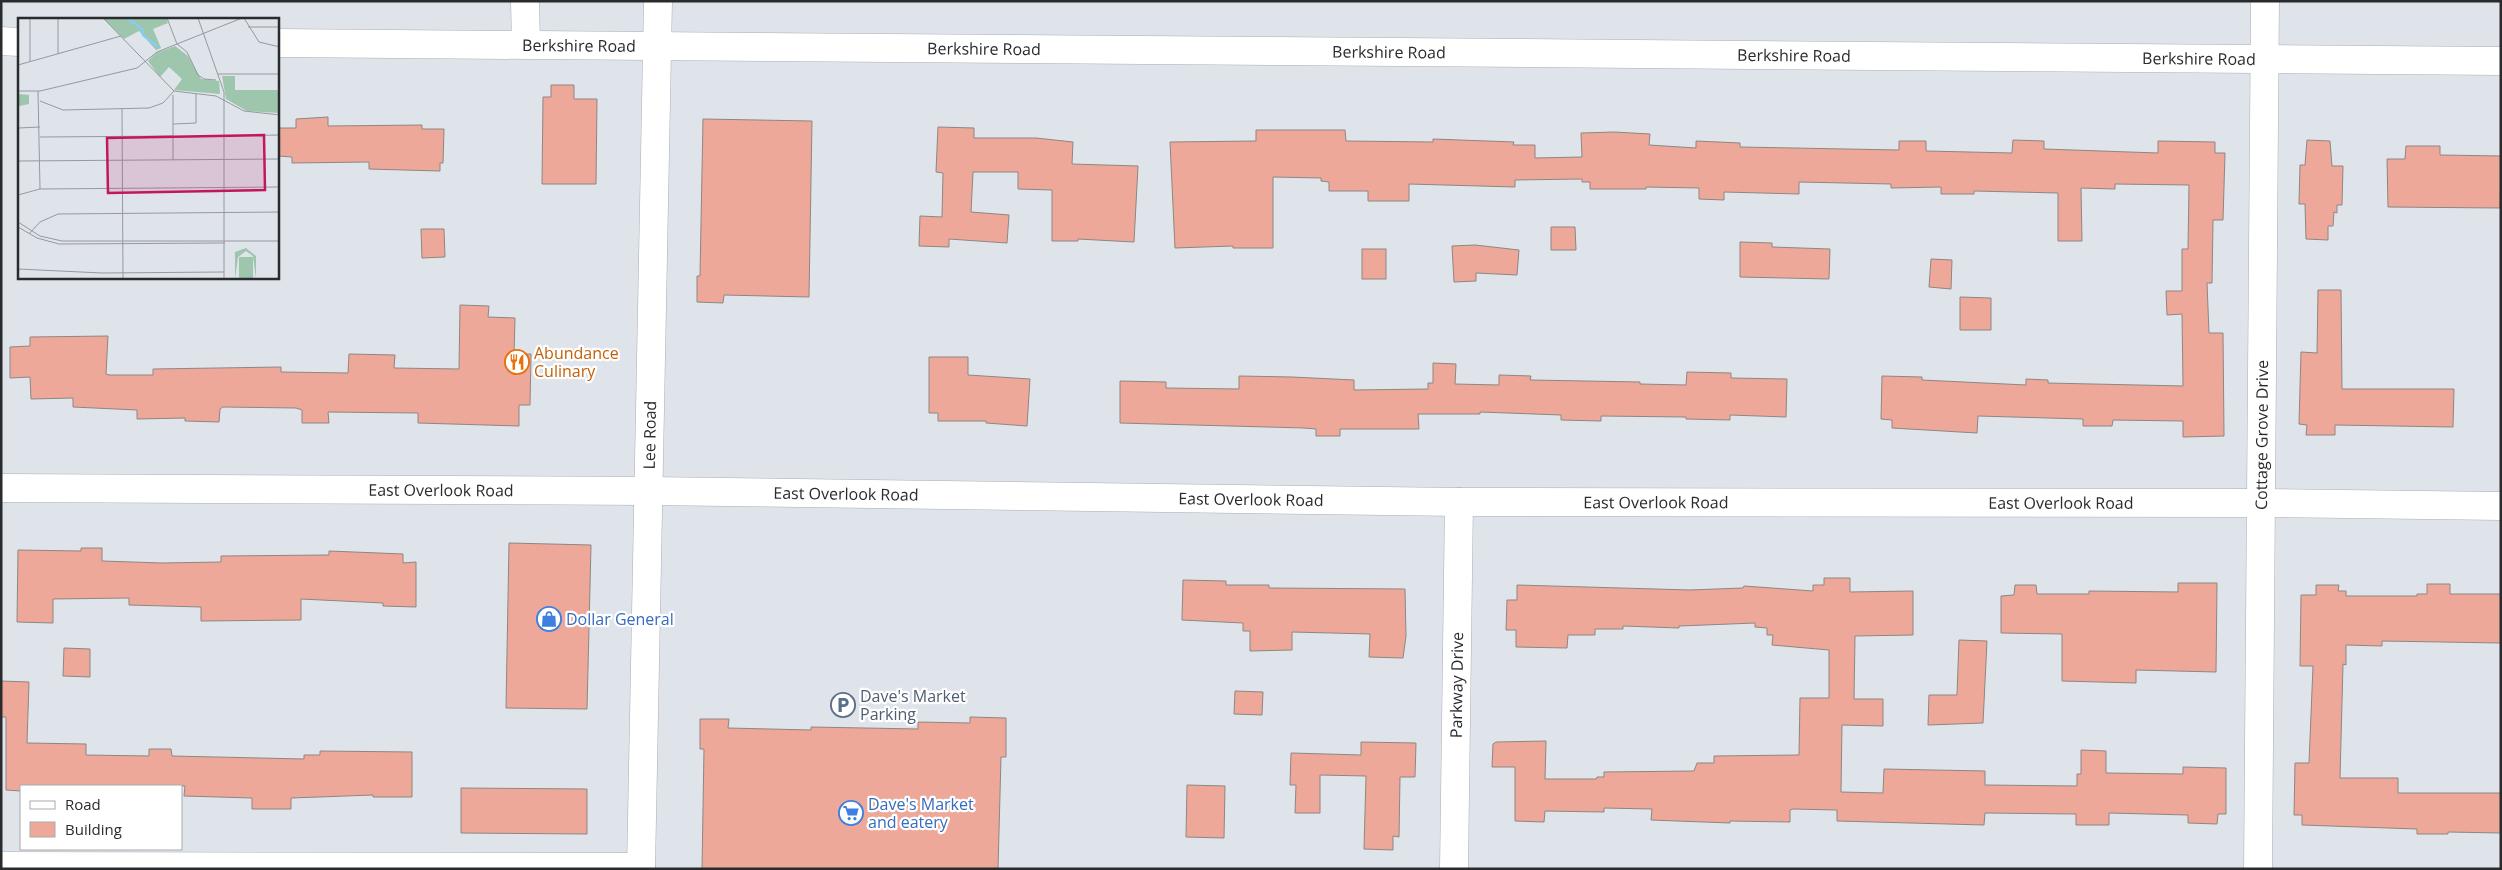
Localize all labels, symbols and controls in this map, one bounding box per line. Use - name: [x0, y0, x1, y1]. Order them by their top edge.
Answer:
- inset map: [18, 18, 279, 279]
- street label: Berkshire Road: [522, 34, 636, 57]
- street label: Berkshire Road: [927, 37, 1041, 60]
- street label: Berkshire Road: [1332, 41, 1446, 63]
- street label: Berkshire Road: [1737, 44, 1851, 67]
- street label: Berkshire Road: [2142, 47, 2256, 70]
- place label: Abundance Culinary: [534, 342, 619, 382]
- restaurant icon: Abundance Culinary: [504, 349, 530, 375]
- street label: Cottage Grove Drive: [2250, 360, 2273, 510]
- street label: Lee Road: [638, 401, 661, 470]
- street label: East Overlook Road: [368, 479, 514, 501]
- street label: East Overlook Road: [773, 482, 919, 506]
- street label: East Overlook Road: [1178, 487, 1324, 511]
- street label: East Overlook Road: [1583, 491, 1729, 513]
- street label: East Overlook Road: [1988, 492, 2134, 514]
- shop icon: Dollar General: [536, 606, 562, 632]
- place label: Dollar General: [566, 608, 674, 630]
- street label: Parkway Drive: [1445, 632, 1468, 738]
- place label: Dave's Market Parking: [860, 685, 966, 725]
- parking icon: Dave's Market Parking: [830, 692, 856, 718]
- legend: [20, 785, 182, 850]
- place label: Dave's Market and eatery: [868, 793, 974, 833]
- text: Road: [65, 794, 101, 814]
- supermarket icon: Dave's Market and eatery: [838, 800, 864, 826]
- text: Building: [65, 819, 122, 839]

